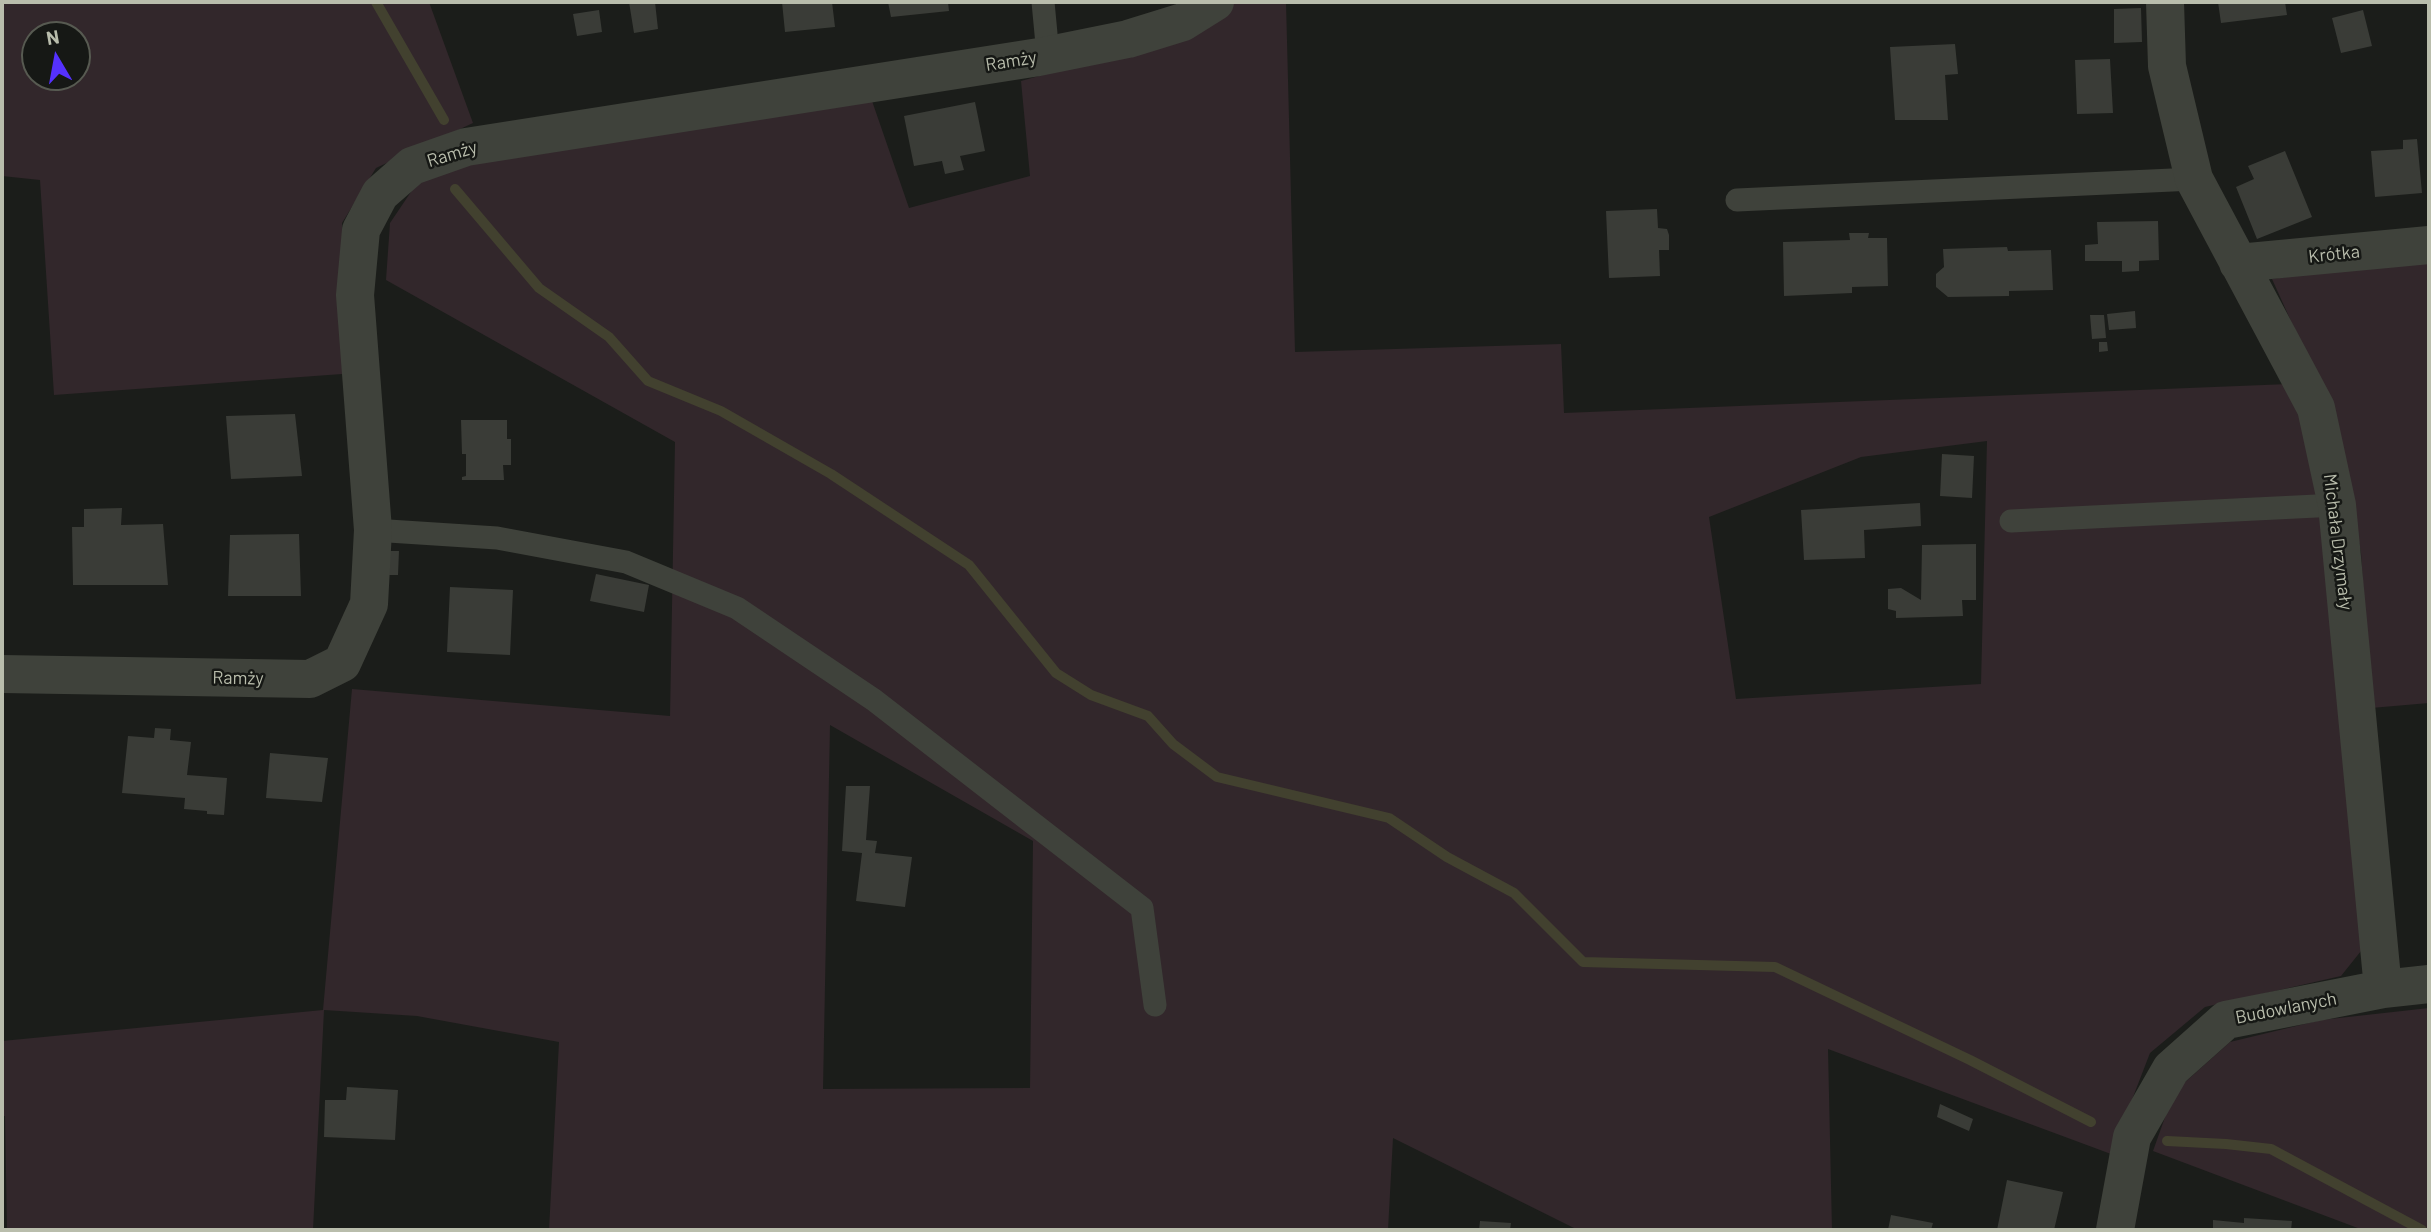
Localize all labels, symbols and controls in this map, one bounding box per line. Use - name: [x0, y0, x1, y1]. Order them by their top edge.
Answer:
- north arrow: [21, 21, 91, 91]
- text: N: [44, 24, 61, 49]
- street label: Ramży: [984, 46, 1038, 76]
- street label: Ramży: [424, 136, 480, 172]
- street label: Krótka: [2307, 241, 2361, 267]
- street label: Michała Drzymały: [2319, 473, 2357, 611]
- street label: Ramży: [212, 667, 264, 689]
- street label: Budowlanych: [2233, 988, 2339, 1028]

